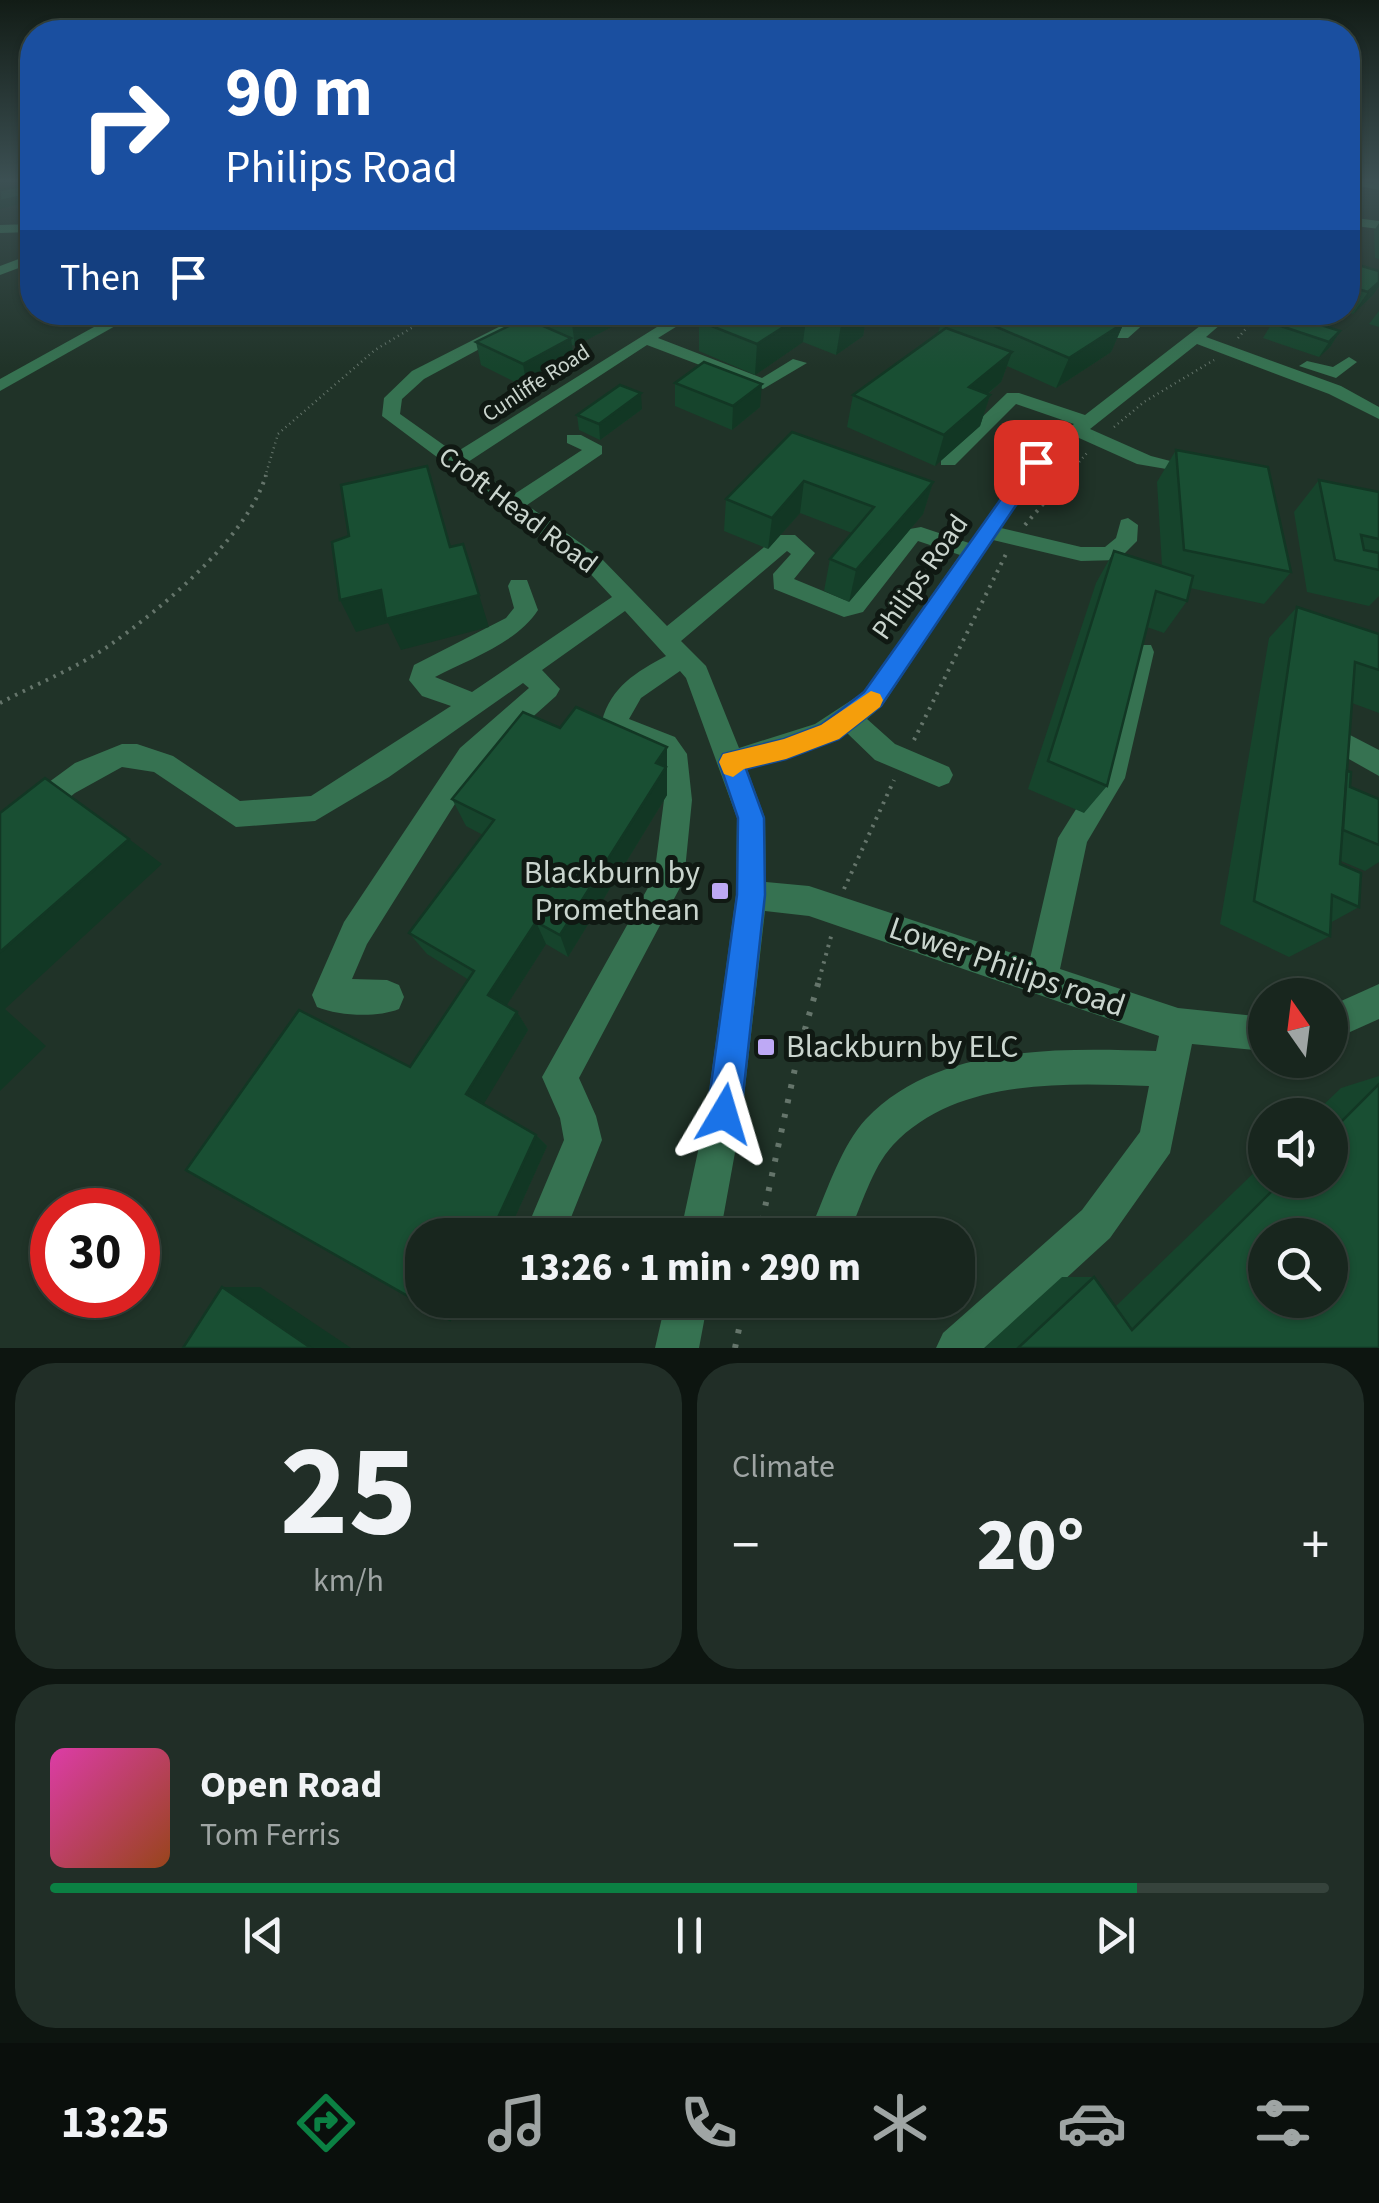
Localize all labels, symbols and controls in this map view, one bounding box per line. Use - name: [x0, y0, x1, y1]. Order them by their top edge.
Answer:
- text: 90 m: [225, 43, 373, 143]
- icon: right: [60, 60, 190, 190]
- text: Philips Road: [225, 136, 458, 200]
- icon: arrive: [161, 250, 216, 305]
- text: Then: [60, 251, 141, 305]
- street label: Cunliffe Road: [476, 336, 596, 430]
- pin: [994, 420, 1079, 505]
- icon: arrive: [1009, 435, 1064, 490]
- street label: Croft Head Road: [430, 437, 606, 583]
- street label: Philips Road: [862, 506, 978, 648]
- place label: Blackburn by Promethean: [524, 850, 700, 933]
- marker: Blackburn by Promethean: [709, 880, 731, 902]
- street label: Lower Philips road: [883, 905, 1131, 1029]
- north arrow: [1248, 978, 1348, 1078]
- map controls: [1248, 978, 1348, 1318]
- place label: Blackburn by ELC: [786, 1024, 1018, 1070]
- marker: Blackburn by ELC: [755, 1036, 777, 1058]
- position arrow: [672, 1062, 776, 1166]
- button: sound: [1248, 1098, 1348, 1198]
- speed limit sign: 30: [30, 1188, 160, 1318]
- button: search: [1248, 1218, 1348, 1318]
- text: 13:26 · 1 min · 290 m: [519, 1241, 861, 1295]
- text: 25: [280, 1400, 417, 1585]
- text: Climate: [732, 1444, 835, 1490]
- text: 20°: [977, 1492, 1084, 1599]
- text: −: [732, 1507, 759, 1585]
- text: +: [1302, 1507, 1329, 1585]
- text: km/h: [313, 1558, 384, 1604]
- text: Open Road: [200, 1758, 382, 1812]
- text: Tom Ferris: [200, 1812, 340, 1858]
- icon: previous: [236, 1908, 291, 1963]
- icon: pause: [662, 1908, 717, 1963]
- icon: next: [1088, 1908, 1143, 1963]
- icon: directions: [291, 2088, 361, 2158]
- icon: music: [482, 2088, 552, 2158]
- icon: phone: [674, 2088, 744, 2158]
- icon: climate: [865, 2088, 935, 2158]
- icon: car: [1057, 2088, 1127, 2158]
- icon: filters: [1248, 2088, 1318, 2158]
- text: 13:25: [61, 2091, 169, 2155]

